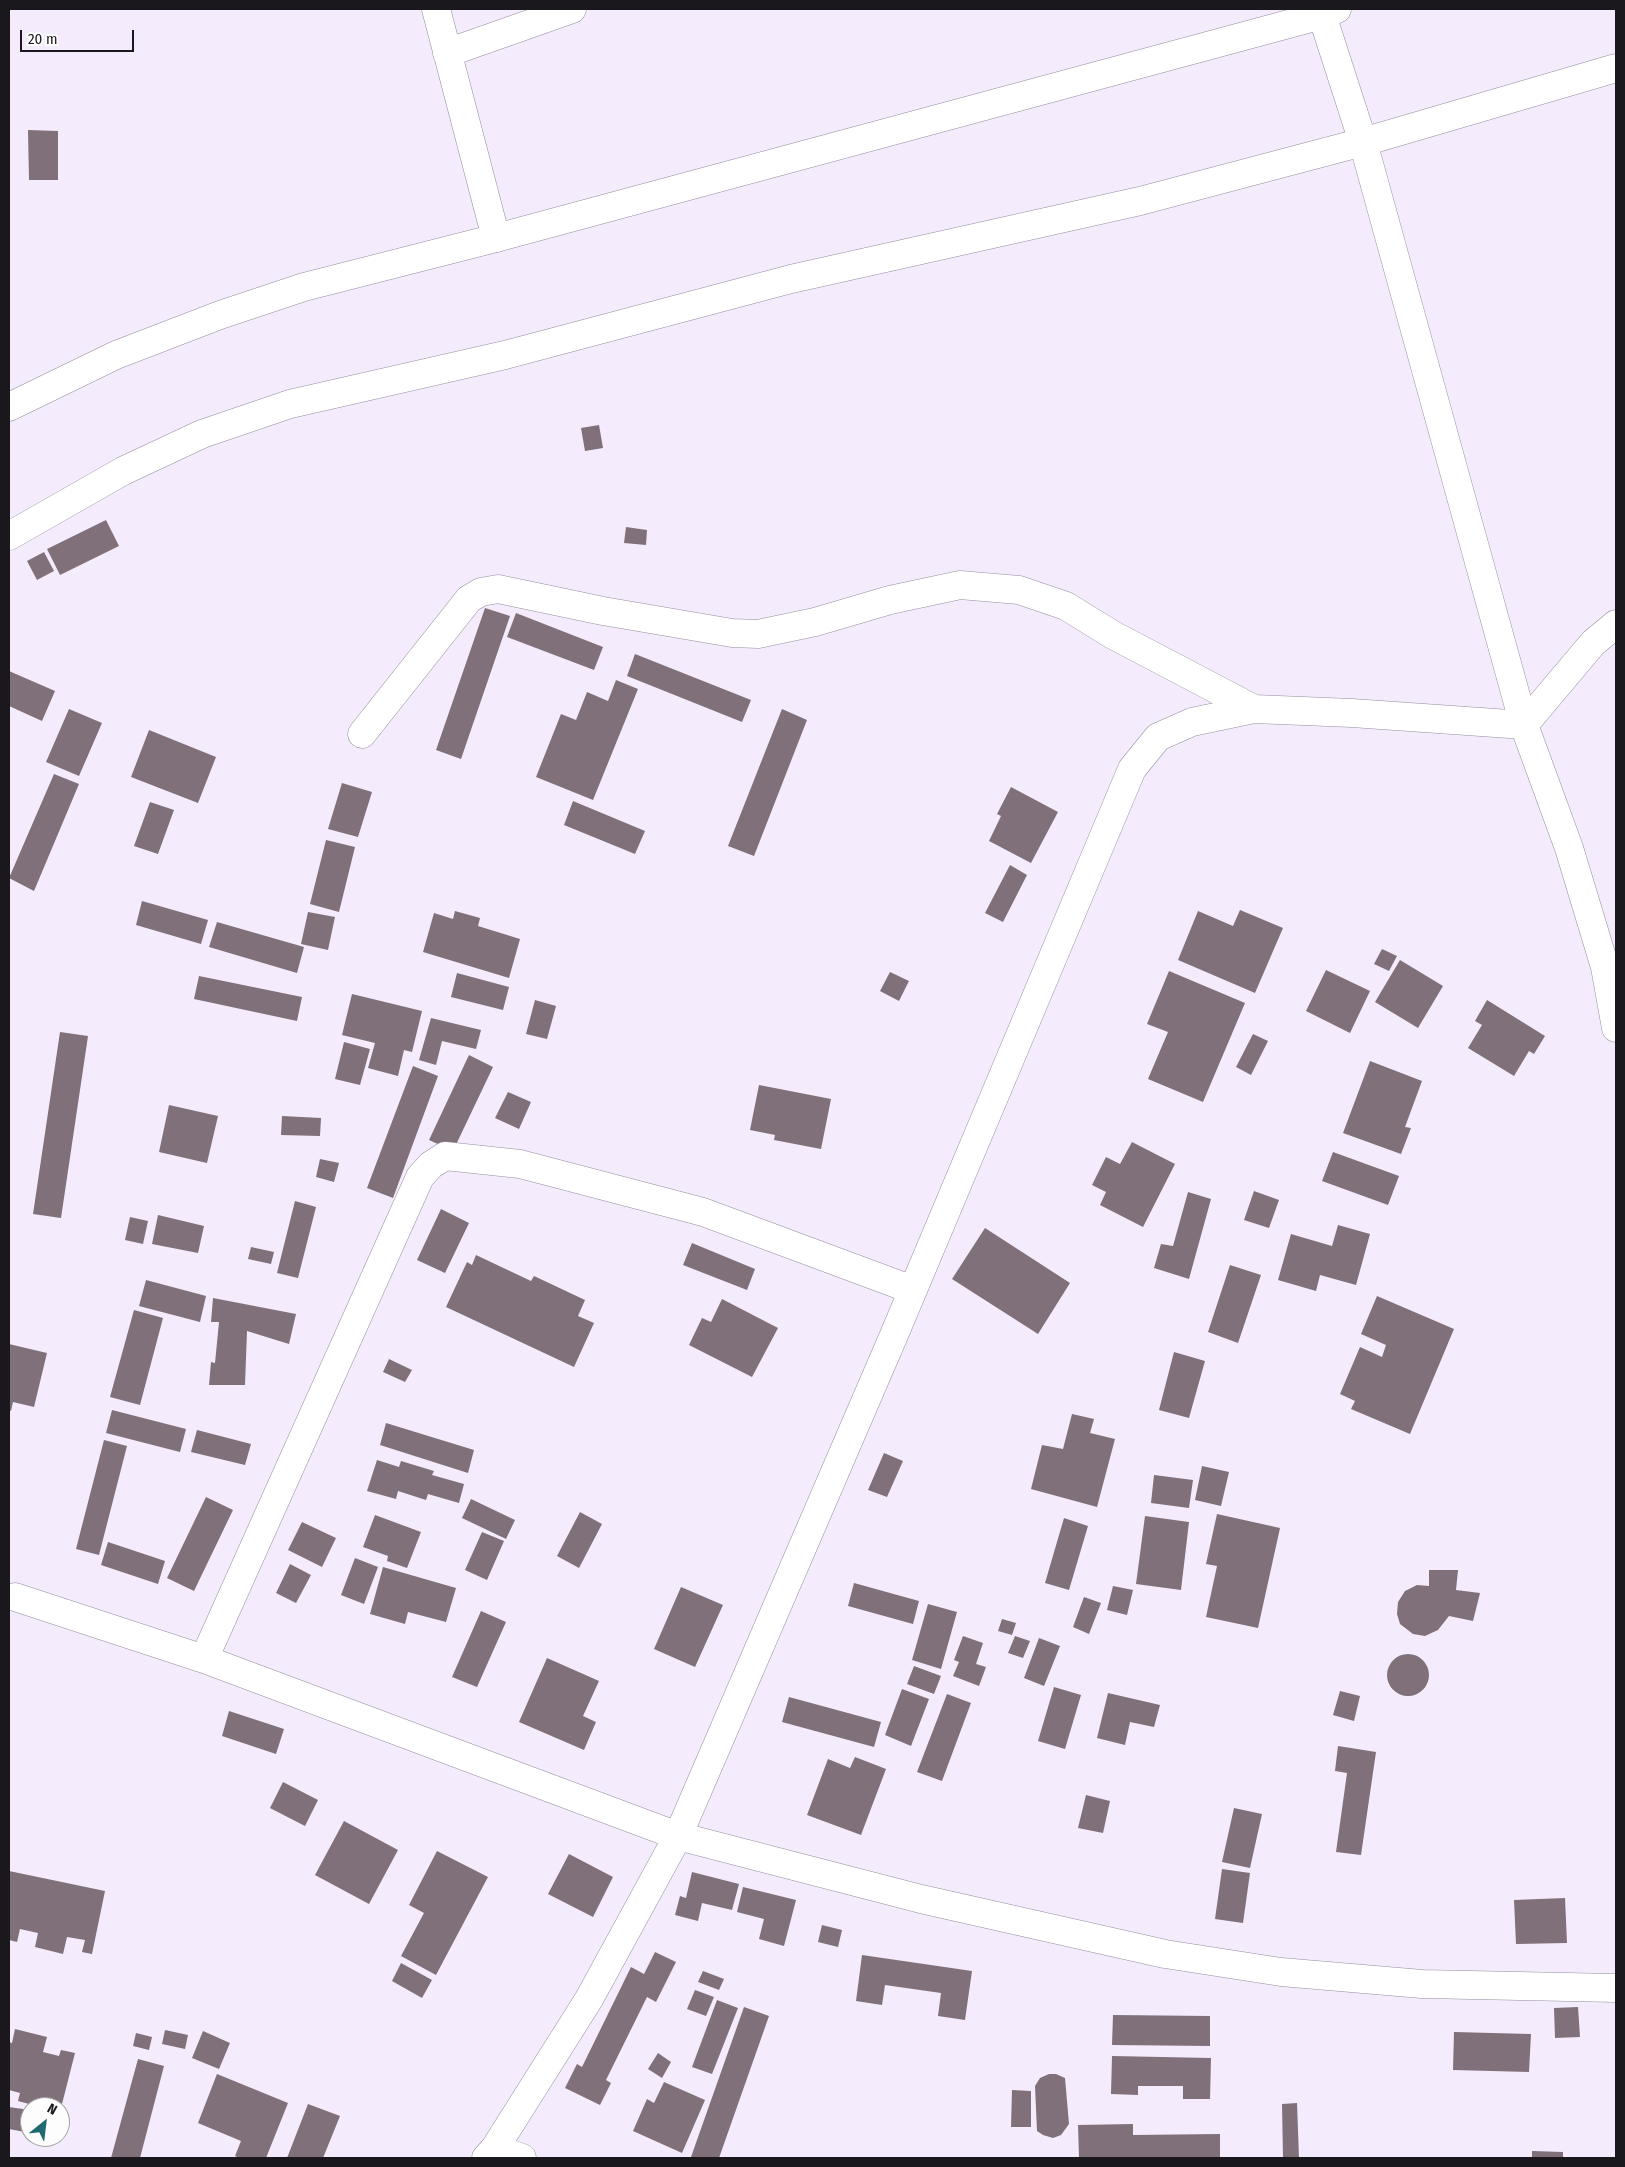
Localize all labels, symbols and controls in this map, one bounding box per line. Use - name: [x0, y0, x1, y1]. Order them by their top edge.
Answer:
- scale bar: [22, 20, 136, 52]
- text: 20 m: [28, 30, 58, 48]
- north arrow: [20, 2097, 70, 2147]
- text: N: [44, 2100, 60, 2119]

